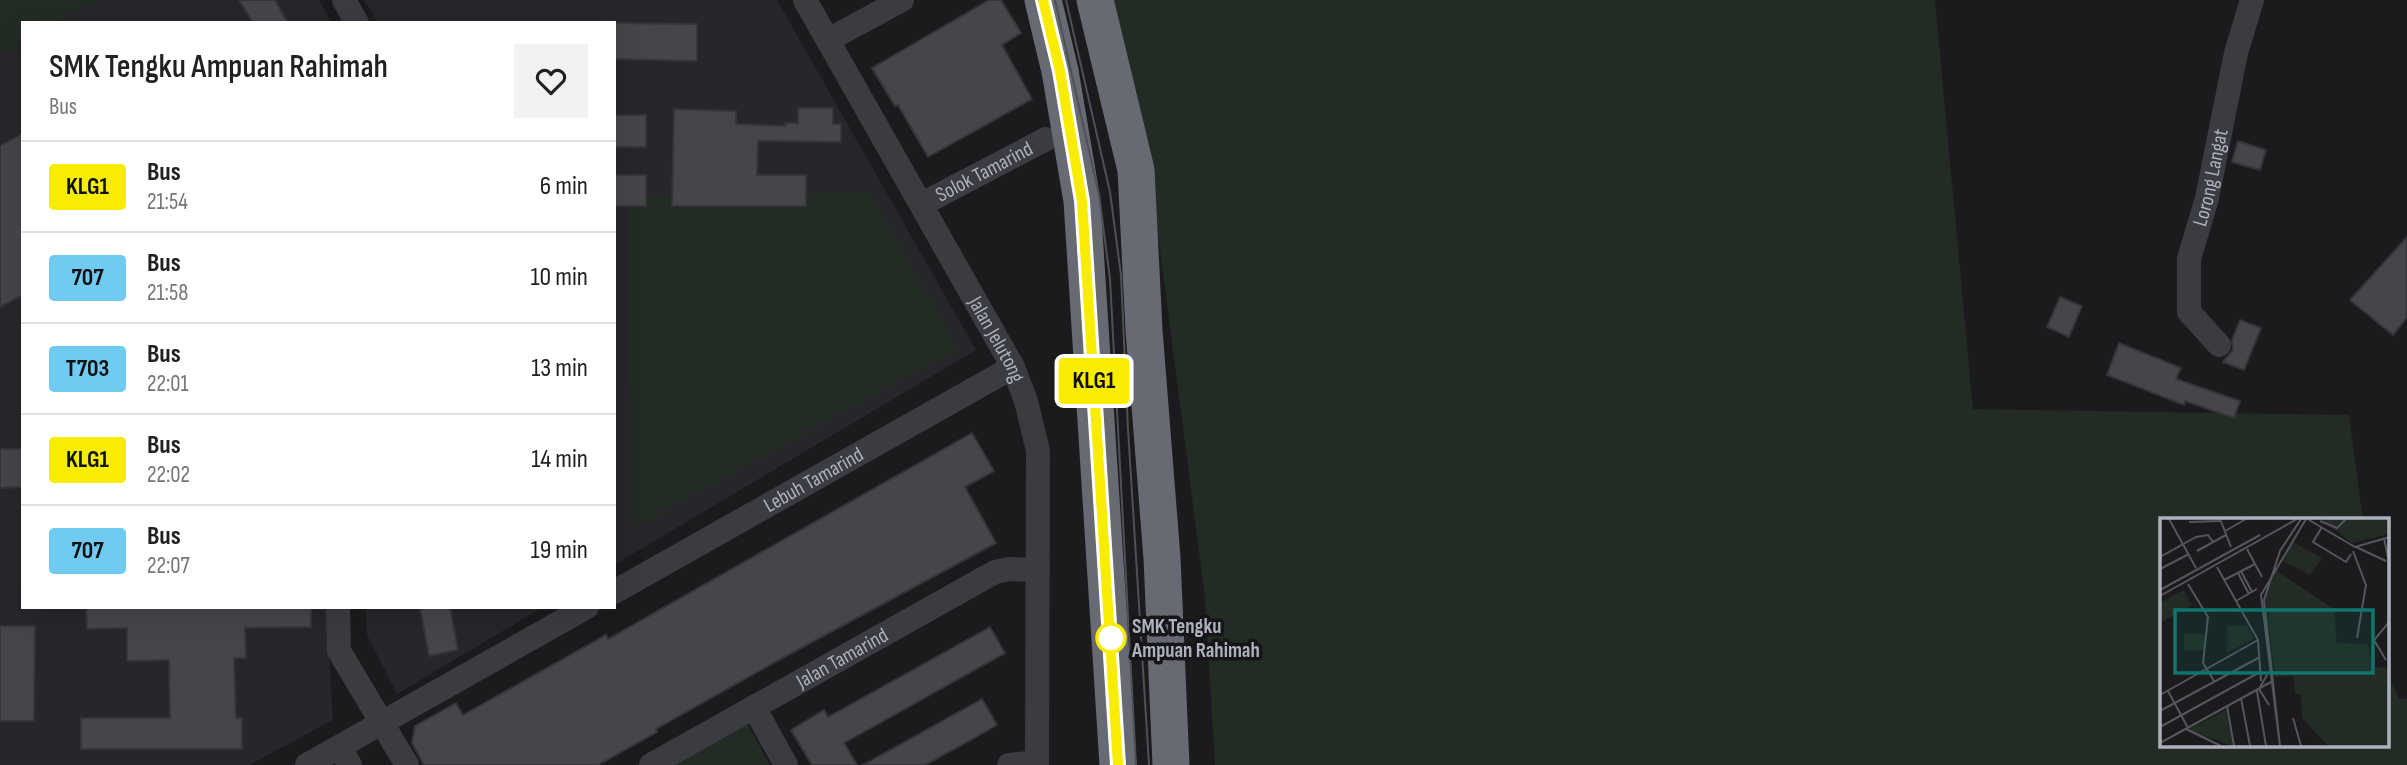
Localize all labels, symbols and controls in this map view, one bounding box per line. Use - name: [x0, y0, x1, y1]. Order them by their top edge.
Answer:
- button: heart: [514, 44, 588, 118]
- text: SMK Tengku Ampuan Rahimah: [49, 47, 388, 87]
- text: Bus: [49, 93, 77, 121]
- street label: Lorong Langat: [2187, 127, 2233, 229]
- street label: Solok Tamarind: [931, 136, 1037, 207]
- text: Bus: [147, 157, 181, 188]
- text: 6 min: [540, 171, 588, 202]
- text: KLG1: [66, 172, 109, 201]
- text: 21:54: [147, 188, 188, 216]
- text: Bus: [147, 248, 181, 279]
- text: 10 min: [531, 262, 588, 293]
- text: 707: [71, 263, 104, 292]
- text: 21:58: [147, 279, 188, 307]
- street label: Jalan Jelutong: [963, 291, 1030, 386]
- text: Bus: [147, 339, 181, 370]
- text: 13 min: [531, 353, 588, 384]
- text: T703: [66, 354, 109, 383]
- line badge: KLG1: [1045, 358, 1143, 404]
- text: KLG1: [1073, 366, 1115, 395]
- text: 22:01: [147, 370, 189, 398]
- text: Bus: [147, 430, 181, 461]
- street label: Lebuh Tamarind: [759, 442, 868, 518]
- text: 14 min: [531, 444, 588, 475]
- text: KLG1: [66, 445, 109, 474]
- text: 22:02: [147, 461, 190, 489]
- inset map: [2160, 518, 2390, 748]
- text: Bus: [147, 521, 181, 552]
- text: 19 min: [531, 535, 588, 566]
- text: 707: [71, 536, 104, 565]
- text: 22:07: [147, 552, 190, 580]
- place label: SMK Tengku Ampuan Rahimah: [1131, 614, 1260, 663]
- street label: Jalan Tamarind: [791, 622, 892, 694]
- marker: SMK Tengku Ampuan Rahimah: [1096, 623, 1126, 653]

